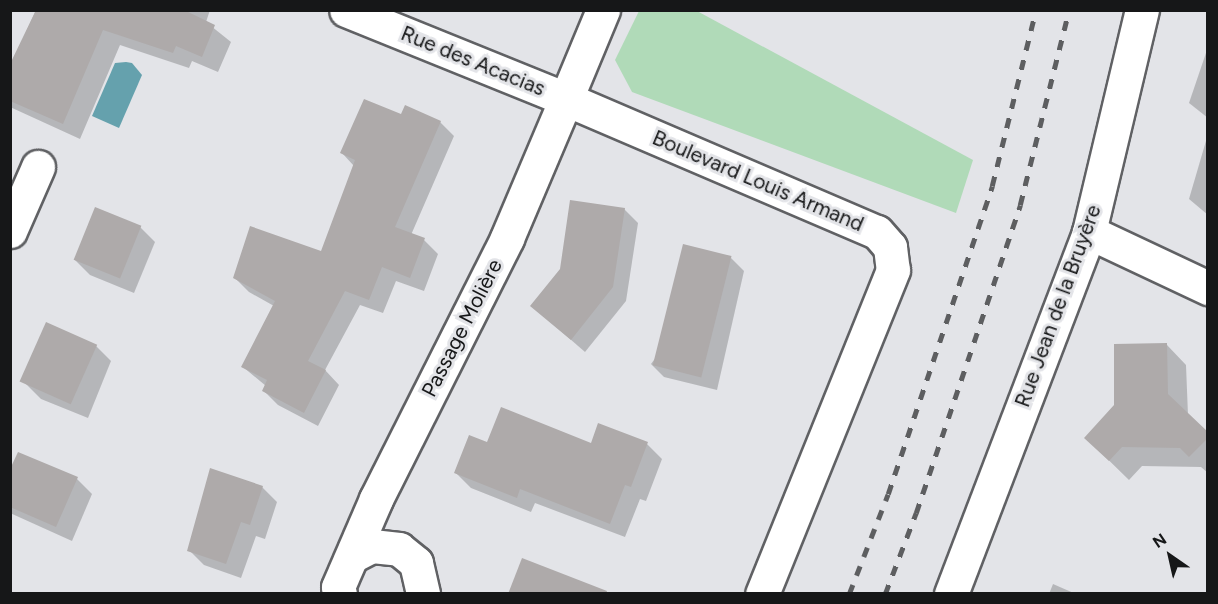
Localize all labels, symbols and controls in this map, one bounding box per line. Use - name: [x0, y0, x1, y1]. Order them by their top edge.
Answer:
- street label: Rue des Acacias: [397, 21, 549, 101]
- street label: Boulevard Louis Armand: [649, 125, 867, 237]
- street label: Rue Jean de la Bruyère: [1010, 201, 1106, 411]
- street label: Passage Molière: [416, 255, 508, 401]
- north arrow: [1140, 526, 1200, 586]
- text: N: [1149, 529, 1170, 552]

